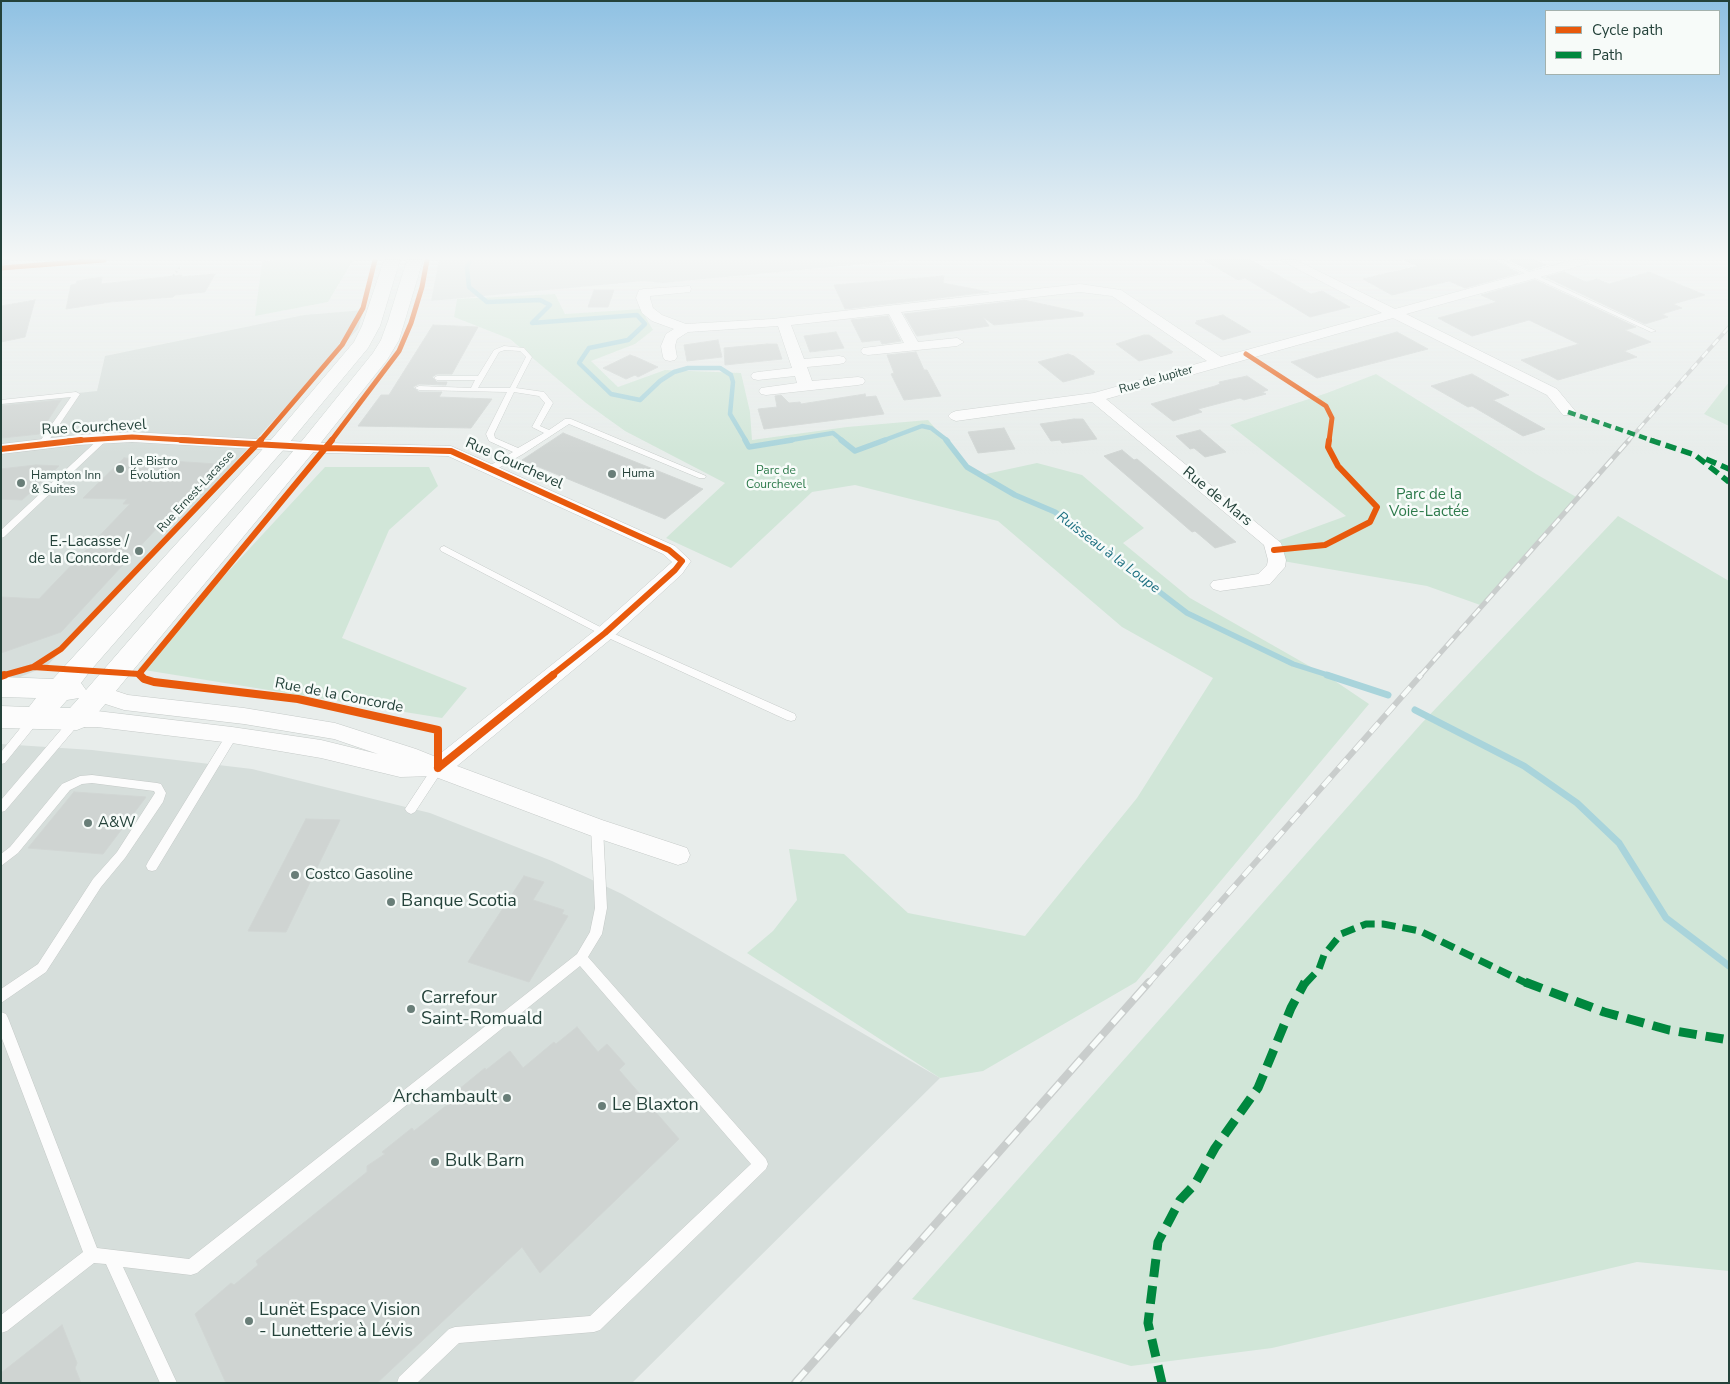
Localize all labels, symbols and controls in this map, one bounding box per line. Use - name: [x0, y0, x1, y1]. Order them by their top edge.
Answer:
- legend: [1545, 10, 1720, 75]
- text: Cycle path: [1592, 20, 1663, 40]
- text: Path: [1592, 45, 1623, 65]
- street label: Rue de Jupiter: [1118, 363, 1194, 397]
- street label: Rue Courchevel: [41, 416, 147, 440]
- street label: Rue Courchevel: [462, 434, 566, 494]
- street label: Rue Ernest-Lacasse: [154, 448, 238, 536]
- place label: Le Bistro Évolution: [130, 455, 180, 483]
- marker: Le Bistro Évolution: [114, 463, 126, 475]
- park label: Parc de Courchevel: [746, 464, 806, 492]
- street label: Rue de Mars: [1179, 464, 1255, 530]
- place label: Huma: [622, 467, 654, 481]
- marker: Huma: [606, 468, 618, 480]
- place label: Hampton Inn & Suites: [31, 469, 101, 497]
- marker: Hampton Inn & Suites: [15, 477, 27, 489]
- park label: Parc de la Voie-Lactée: [1389, 486, 1469, 521]
- water label: Ruisseau à la Loupe: [1053, 509, 1163, 597]
- place label: E.-Lacasse / de la Concorde: [29, 533, 129, 568]
- marker: E.-Lacasse / de la Concorde: [133, 545, 145, 557]
- street label: Rue de la Concorde: [273, 675, 405, 717]
- place label: A&W: [98, 814, 135, 832]
- marker: A&W: [82, 817, 94, 829]
- place label: Costco Gasoline: [305, 866, 413, 884]
- marker: Costco Gasoline: [289, 869, 301, 881]
- place label: Banque Scotia: [401, 891, 517, 913]
- marker: Banque Scotia: [385, 896, 397, 908]
- place label: Carrefour Saint-Romuald: [421, 988, 542, 1030]
- marker: Carrefour Saint-Romuald: [405, 1003, 417, 1015]
- place label: Archambault: [392, 1087, 497, 1109]
- marker: Archambault: [501, 1092, 513, 1104]
- place label: Le Blaxton: [612, 1095, 699, 1117]
- marker: Le Blaxton: [596, 1100, 608, 1112]
- place label: Bulk Barn: [445, 1151, 525, 1173]
- marker: Bulk Barn: [429, 1156, 441, 1168]
- place label: Lunët Espace Vision - Lunetterie à Lévis: [259, 1300, 420, 1342]
- marker: Lunët Espace Vision - Lunetterie à Lévis: [243, 1315, 255, 1327]

